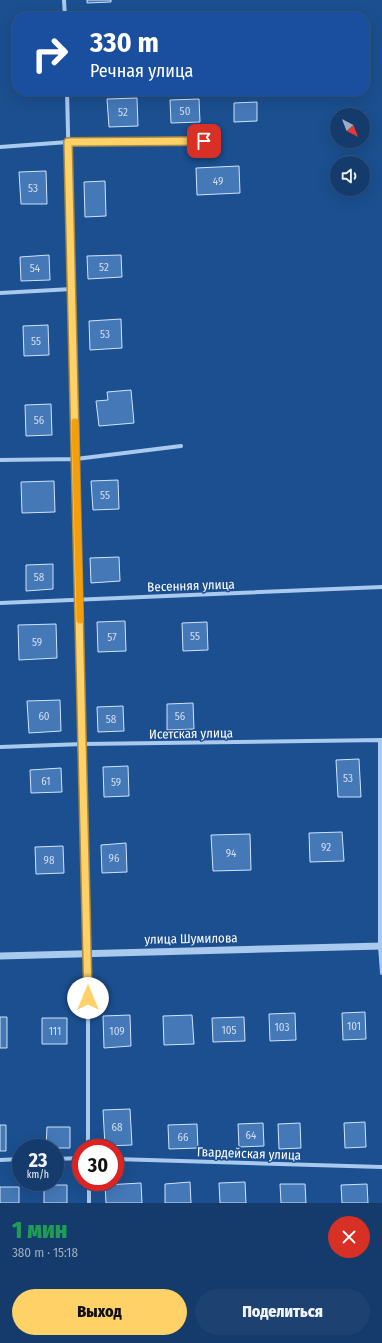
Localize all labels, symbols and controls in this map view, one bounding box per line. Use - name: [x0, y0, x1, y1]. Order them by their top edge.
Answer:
- text: 330 m: [90, 26, 159, 59]
- icon: right: [24, 28, 76, 80]
- text: Речная улица: [90, 60, 193, 82]
- house number: 50: [180, 105, 191, 118]
- house number: 52: [118, 106, 128, 119]
- north arrow: [330, 108, 370, 148]
- map controls: [330, 108, 370, 196]
- pin: [187, 124, 221, 158]
- icon: arrive: [193, 130, 215, 152]
- button: sound: [330, 156, 370, 196]
- house number: 49: [213, 175, 223, 188]
- house number: 53: [28, 182, 38, 195]
- house number: 52: [99, 261, 109, 274]
- house number: 54: [30, 262, 41, 275]
- house number: 53: [100, 328, 110, 341]
- house number: 55: [31, 335, 41, 348]
- house number: 56: [34, 414, 45, 427]
- house number: 55: [100, 489, 110, 502]
- house number: 58: [34, 571, 45, 584]
- street label: Весенняя улица: [147, 576, 235, 595]
- house number: 55: [190, 630, 200, 643]
- house number: 57: [107, 631, 117, 644]
- house number: 59: [32, 636, 42, 649]
- house number: 60: [38, 710, 50, 723]
- house number: 56: [175, 710, 186, 723]
- house number: 58: [106, 713, 117, 726]
- street label: Исетская улица: [149, 725, 233, 742]
- house number: 53: [343, 772, 353, 785]
- house number: 61: [41, 775, 51, 788]
- house number: 59: [111, 776, 121, 789]
- house number: 92: [321, 841, 331, 854]
- house number: 94: [226, 847, 237, 860]
- house number: 96: [109, 852, 120, 865]
- house number: 98: [44, 854, 55, 867]
- street label: улица Шумилова: [144, 930, 238, 947]
- position arrow: [67, 977, 109, 1019]
- house number: 101: [347, 1020, 361, 1033]
- house number: 103: [275, 1021, 289, 1034]
- house number: 105: [221, 1024, 237, 1037]
- house number: 111: [49, 1025, 61, 1038]
- house number: 109: [109, 1025, 125, 1038]
- house number: 68: [112, 1121, 123, 1134]
- house number: 64: [246, 1129, 257, 1142]
- house number: 66: [178, 1131, 189, 1144]
- speed limit sign: 30: [72, 1139, 124, 1191]
- street label: Гвардейская улица: [197, 1144, 301, 1163]
- text: 23: [29, 1148, 47, 1172]
- text: km/h: [27, 1169, 49, 1181]
- text: 1 мин: [12, 1216, 67, 1244]
- button: close: [328, 1216, 370, 1258]
- text: 380 m · 15:18: [12, 1245, 78, 1260]
- button: Выход: [12, 1289, 187, 1335]
- button: Поделиться: [195, 1289, 370, 1335]

